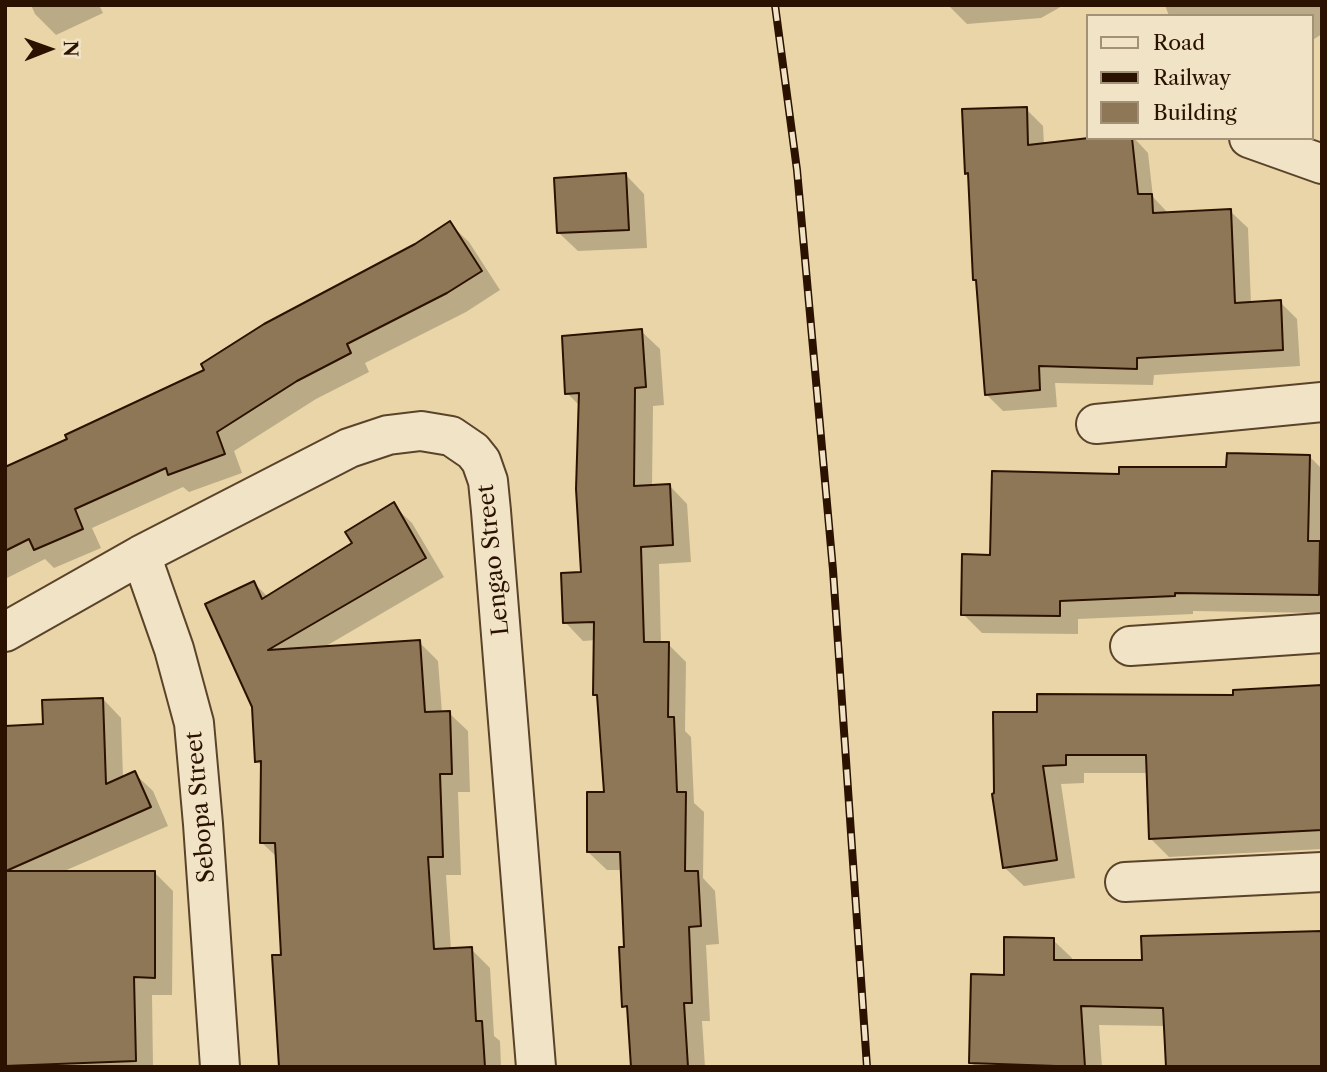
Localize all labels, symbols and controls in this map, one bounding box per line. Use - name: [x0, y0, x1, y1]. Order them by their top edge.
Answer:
- north arrow: [14, 14, 84, 84]
- legend: [1086, 14, 1313, 140]
- text: Road: [1153, 30, 1205, 55]
- text: N: [59, 40, 82, 57]
- text: Railway: [1153, 65, 1231, 90]
- text: Building: [1153, 100, 1237, 125]
- street label: Lengao Street: [472, 483, 516, 637]
- street label: Sebopa Street: [181, 730, 221, 884]

